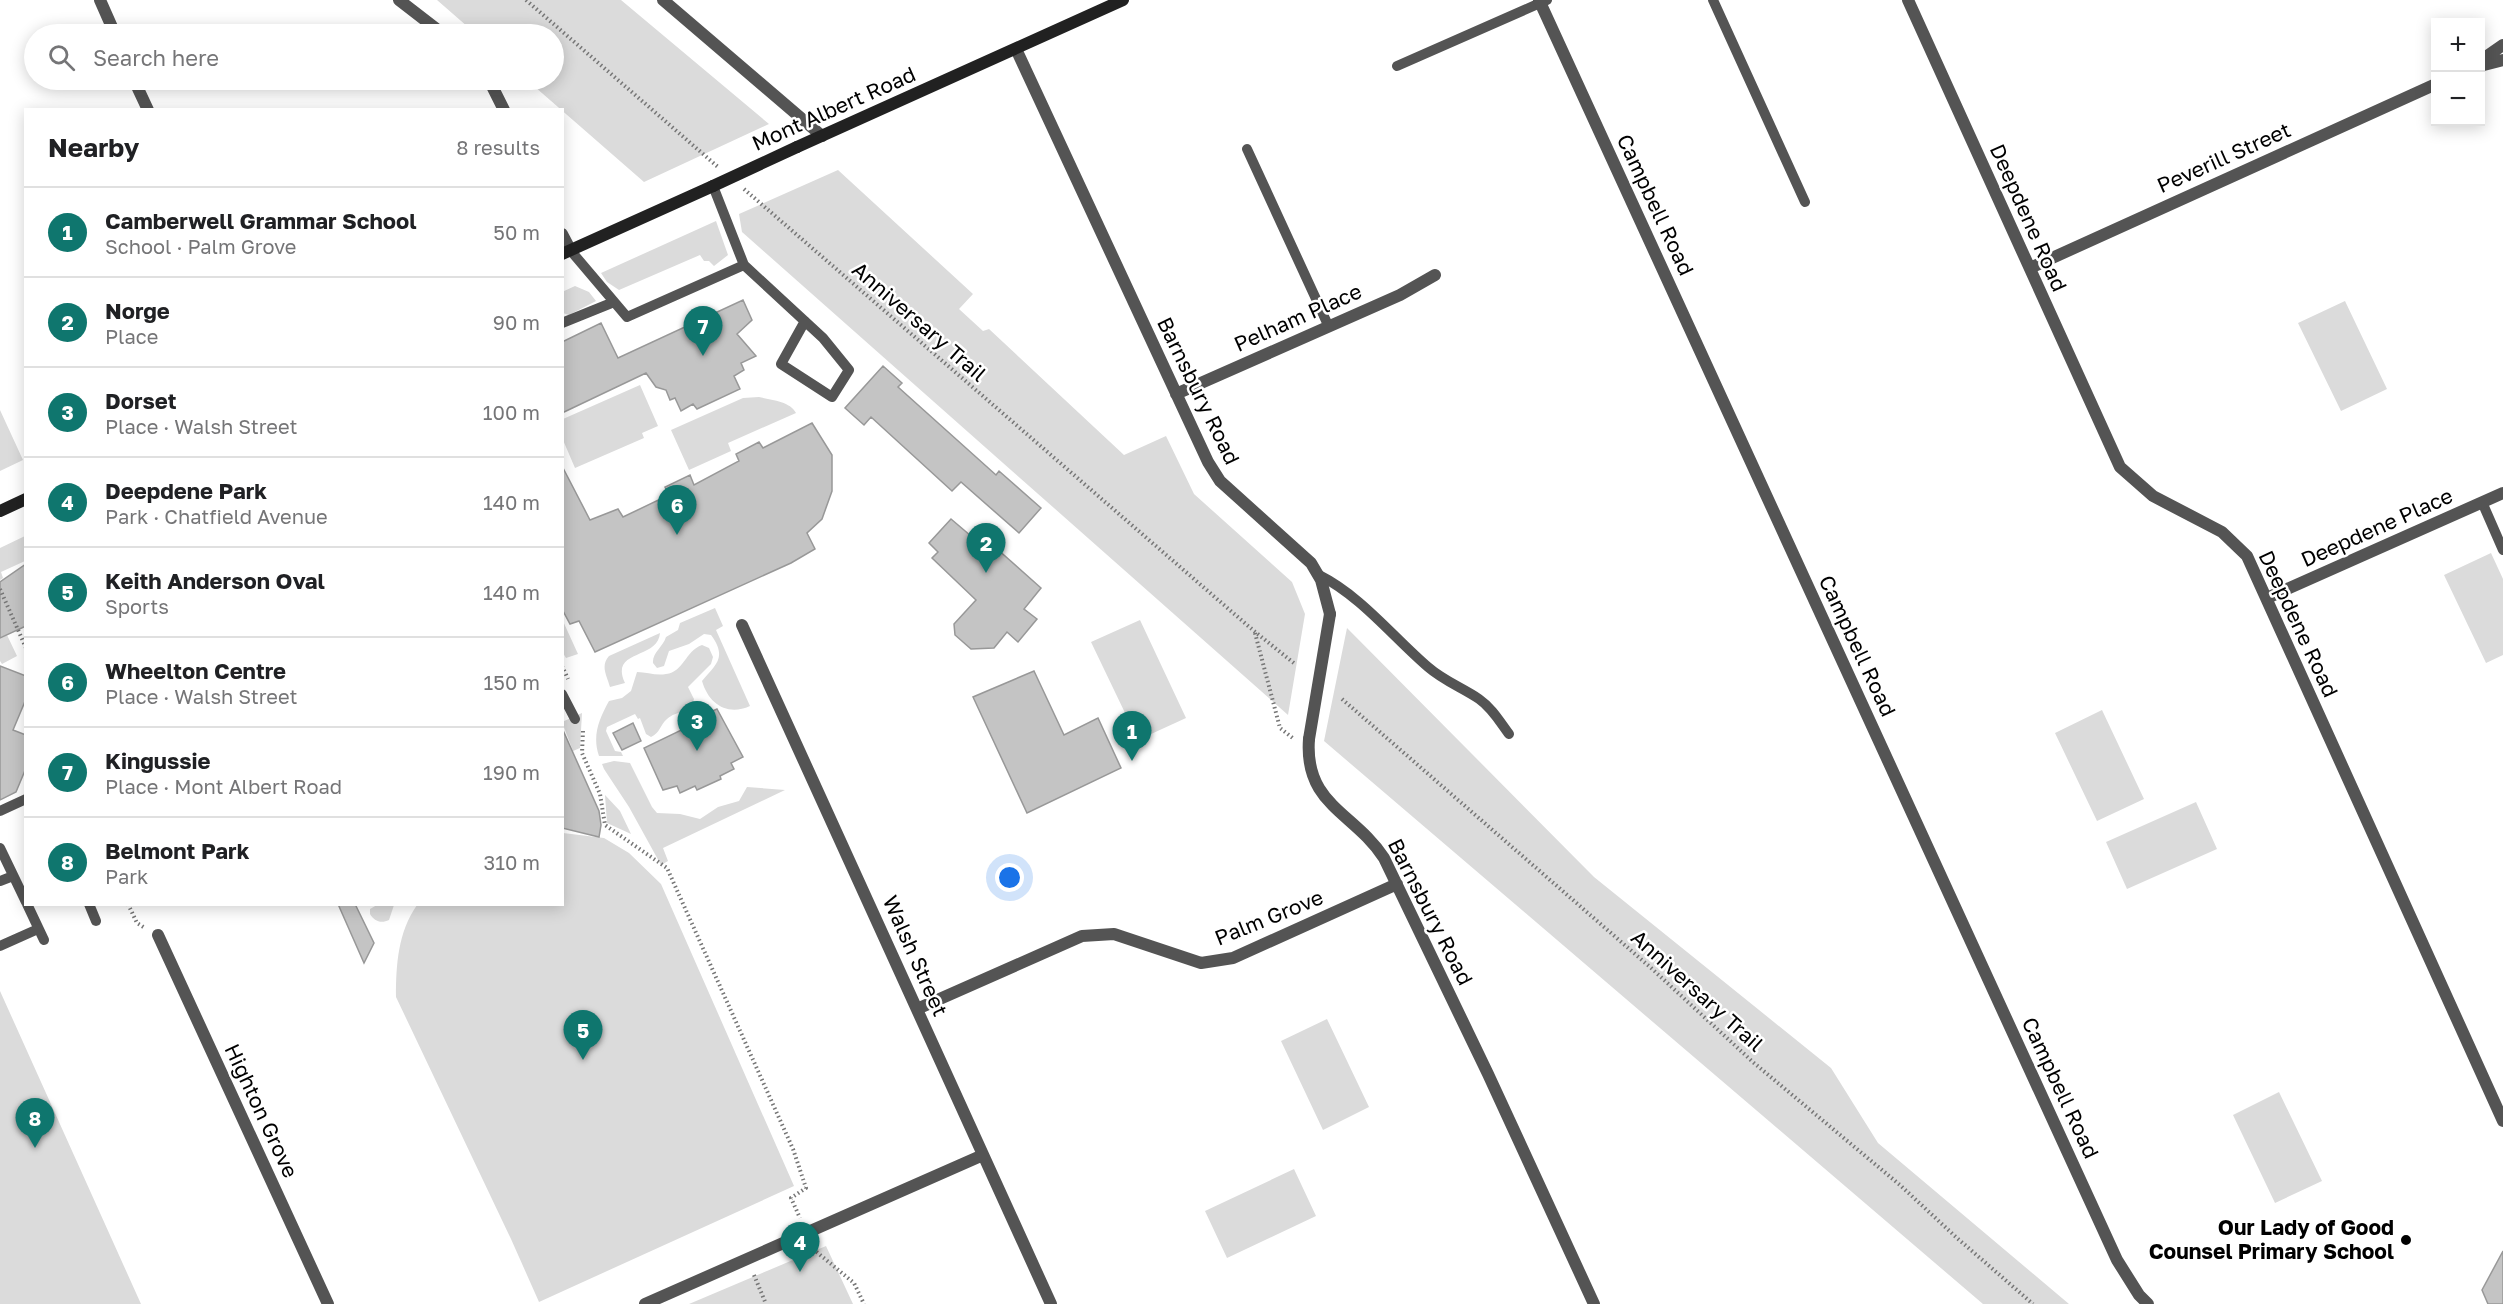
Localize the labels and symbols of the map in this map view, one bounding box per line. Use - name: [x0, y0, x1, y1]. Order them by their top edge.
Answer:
- street label: Mont Albert Road: [748, 60, 919, 156]
- street label: Peverill Street: [2153, 116, 2294, 198]
- street label: Campbell Road: [1612, 130, 1700, 279]
- street label: Deepdene Road: [1985, 140, 2073, 295]
- street label: Anniversary Trail: [847, 256, 992, 387]
- street label: Pelham Place: [1230, 277, 1365, 357]
- pin: 7: [684, 306, 722, 356]
- street label: Barnsbury Road: [1152, 312, 1246, 469]
- street label: Deepdene Place: [2297, 482, 2457, 572]
- pin: 6: [658, 486, 696, 535]
- pin: 2: [966, 524, 1006, 573]
- street label: Deepdene Road: [2254, 546, 2344, 701]
- street label: Campbell Road: [1814, 571, 1902, 720]
- pin: 3: [678, 702, 716, 751]
- pin: 1: [1112, 712, 1152, 761]
- street label: Barnsbury Road: [1383, 834, 1479, 989]
- your location: [995, 863, 1024, 892]
- street label: Palm Grove: [1211, 884, 1327, 951]
- street label: Walsh Street: [878, 891, 954, 1020]
- street label: Anniversary Trail: [1626, 924, 1769, 1057]
- pin: 5: [564, 1010, 602, 1060]
- street label: Campbell Road: [2017, 1013, 2105, 1162]
- street label: Highton Grove: [220, 1039, 304, 1182]
- pin: 8: [15, 1098, 54, 1148]
- place label: Our Lady of Good Counsel Primary School: [2149, 1214, 2394, 1264]
- pin: 4: [780, 1222, 820, 1272]
- marker: Our Lady of Good Counsel Primary School: [2399, 1233, 2413, 1247]

